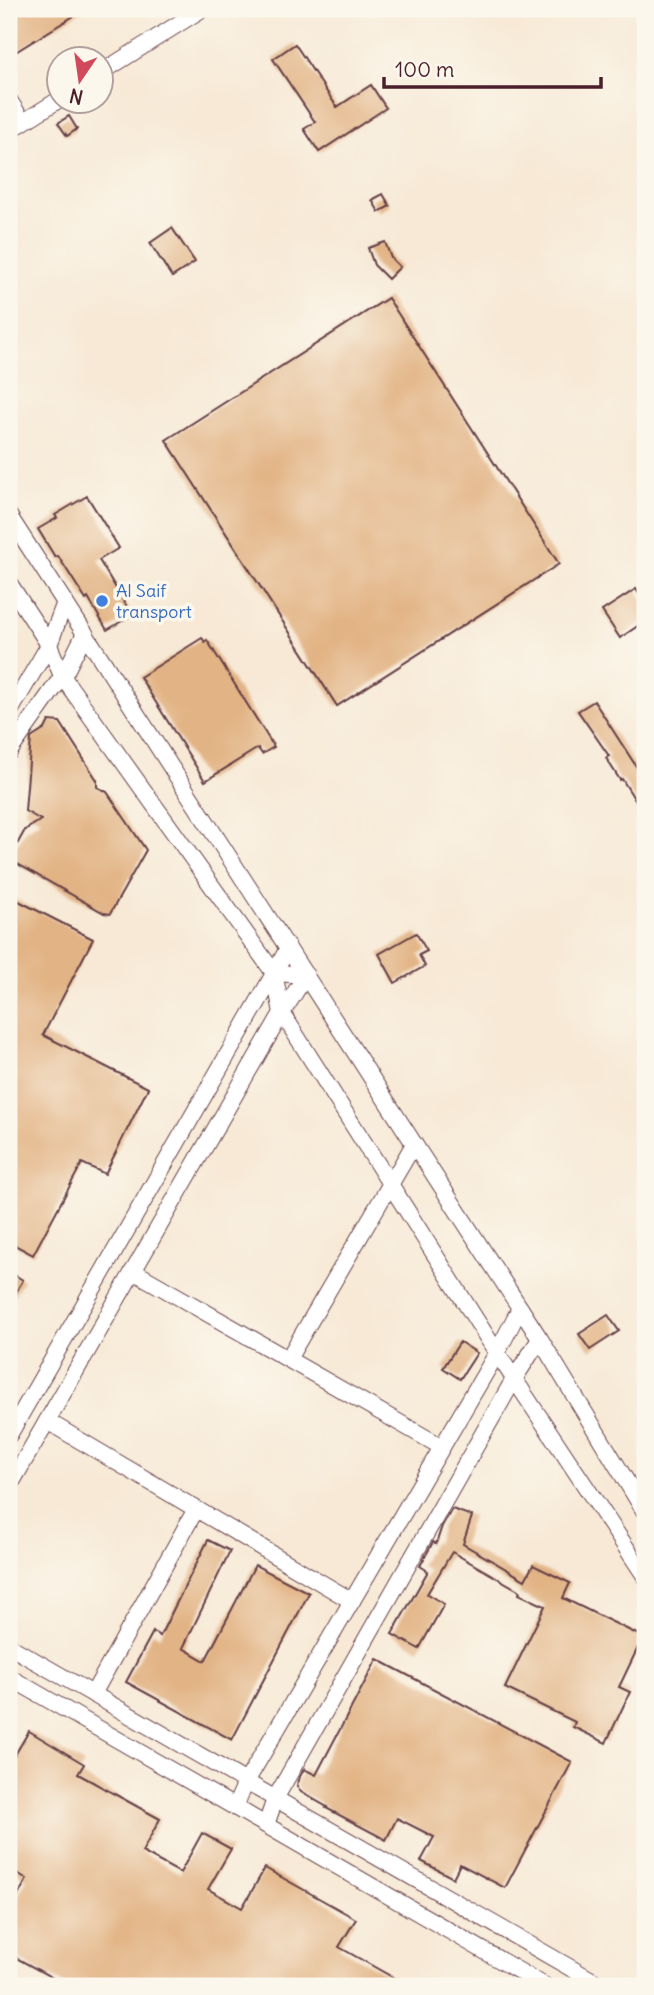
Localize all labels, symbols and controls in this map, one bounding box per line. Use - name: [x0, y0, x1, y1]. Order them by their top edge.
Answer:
- north arrow: [46, 46, 116, 116]
- scale bar: [384, 46, 602, 90]
- text: 100 m: [395, 56, 454, 83]
- text: N: [67, 83, 85, 110]
- place label: Al Saif transport: [116, 579, 192, 623]
- marker: Al Saif transport: [94, 593, 110, 609]

